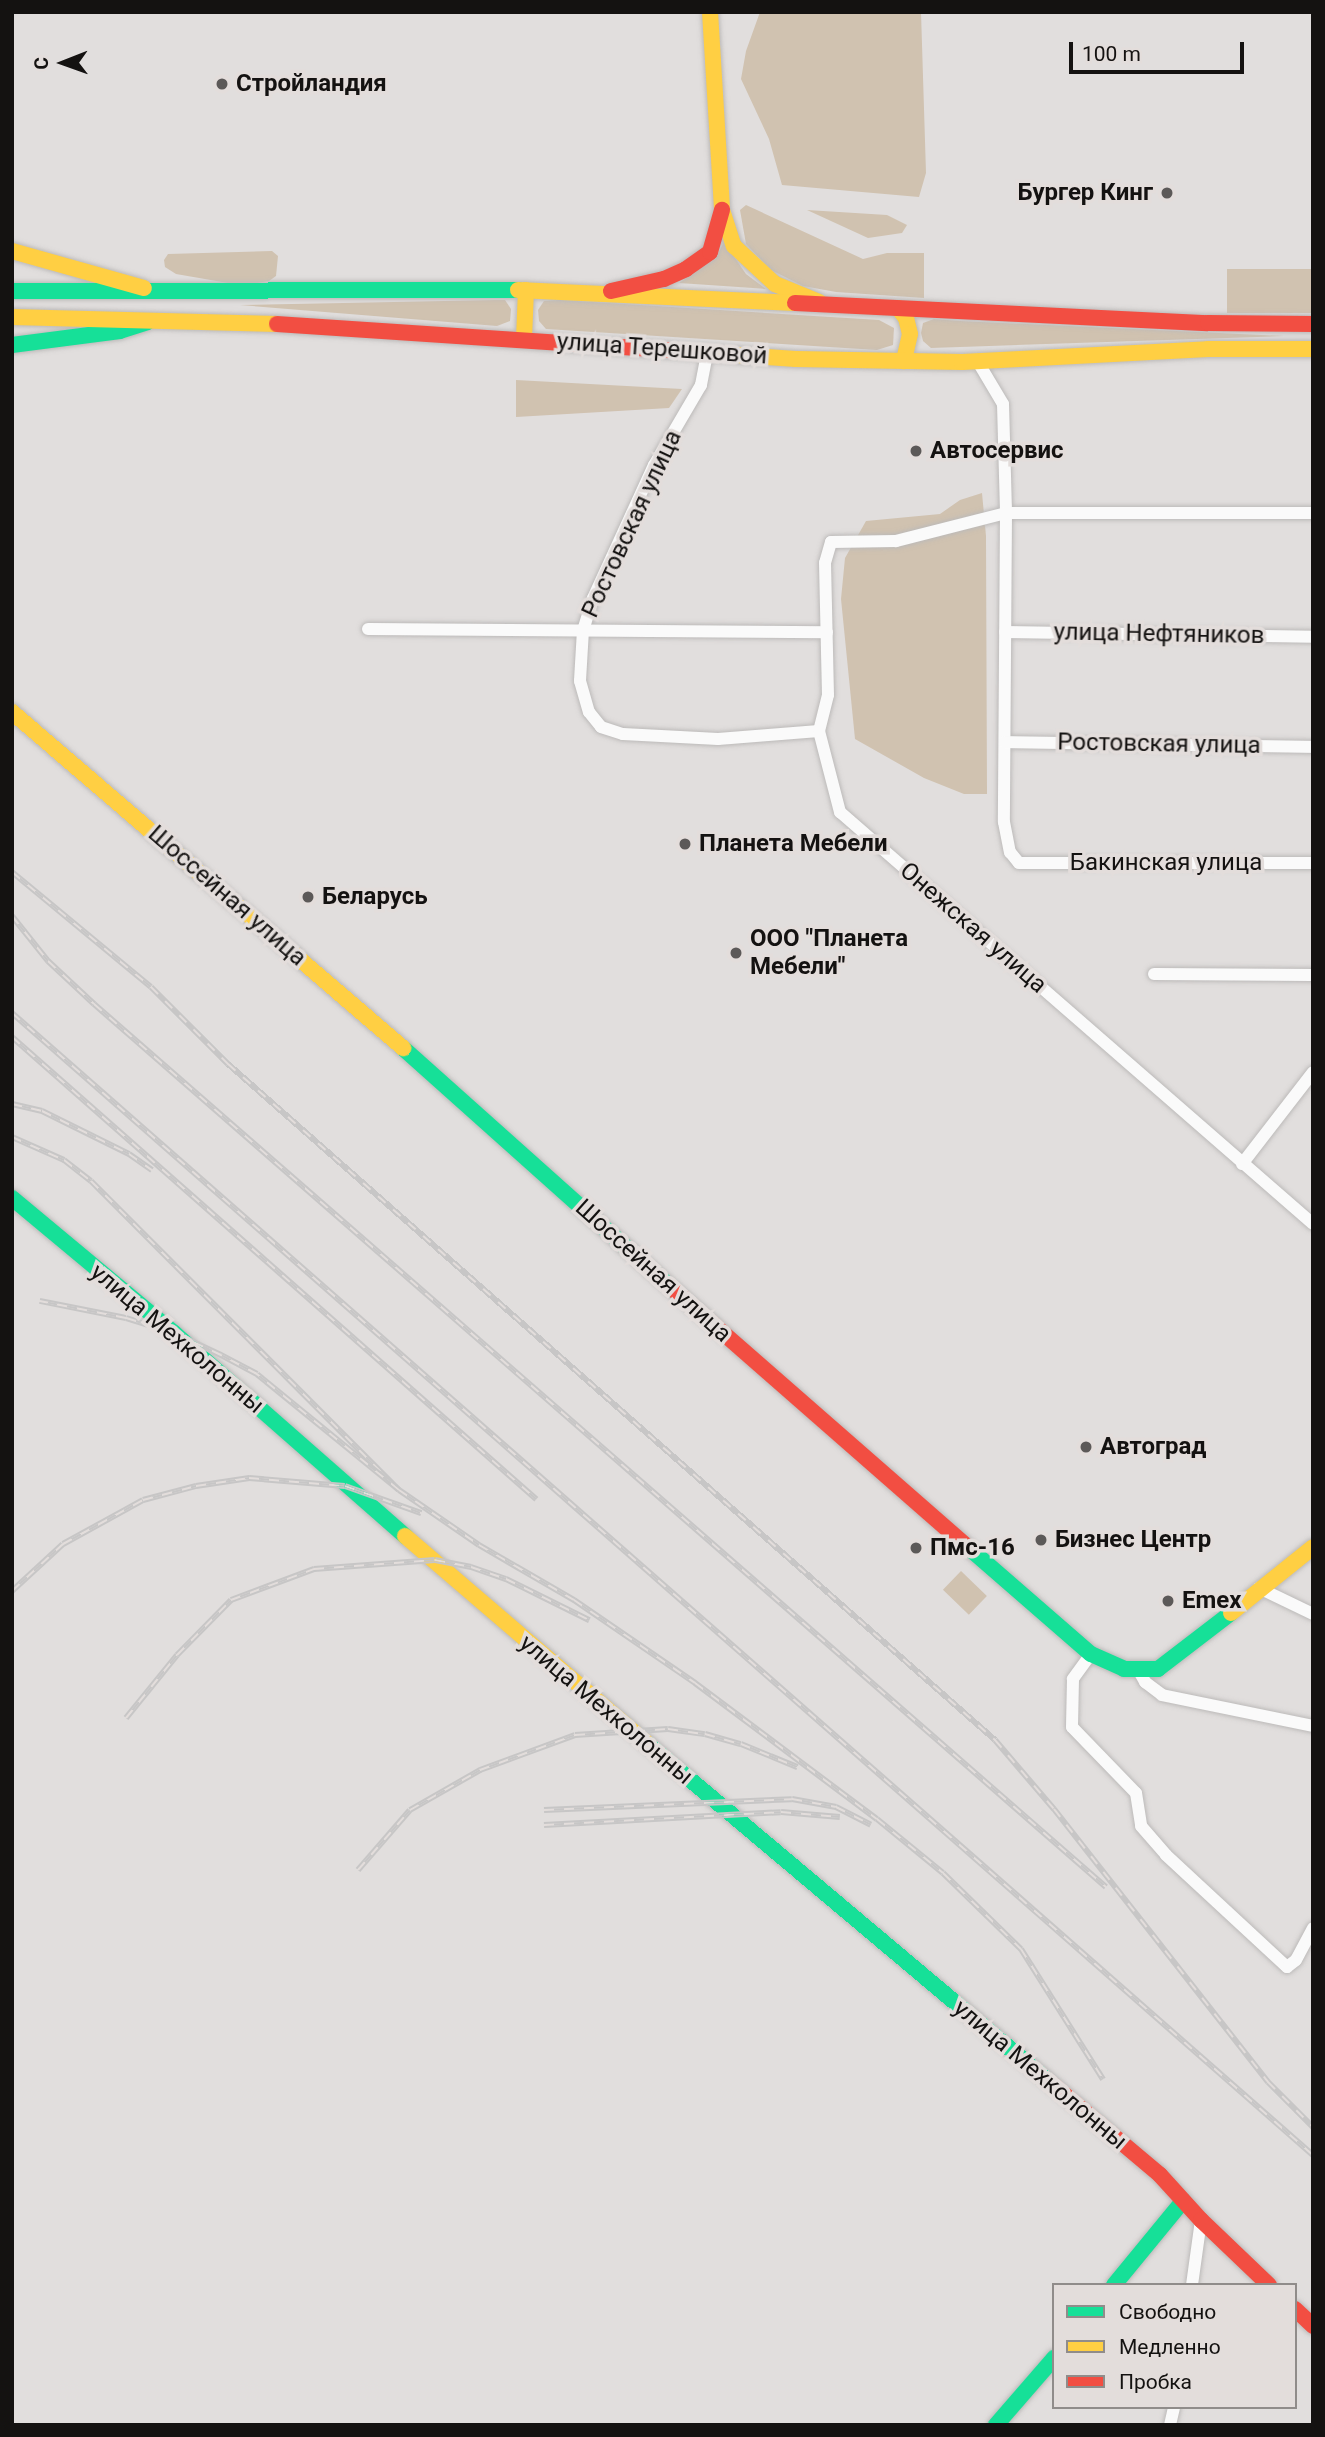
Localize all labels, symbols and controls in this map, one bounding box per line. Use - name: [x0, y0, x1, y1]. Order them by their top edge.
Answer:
- north arrow: [28, 28, 98, 98]
- scale bar: [1073, 28, 1248, 72]
- text: 100 m: [1082, 42, 1141, 66]
- text: С: [30, 57, 53, 70]
- place label: Стройландия: [236, 70, 387, 98]
- marker: Стройландия: [214, 76, 230, 92]
- place label: Бургер Кинг: [1017, 179, 1153, 207]
- marker: Бургер Кинг: [1159, 185, 1175, 201]
- street label: улица Терешковой: [556, 327, 768, 371]
- street label: Ростовская улица: [576, 426, 688, 622]
- place label: Автосервис: [930, 437, 1064, 465]
- marker: Автосервис: [908, 443, 924, 459]
- street label: улица Нефтяников: [1053, 618, 1265, 650]
- street label: Ростовская улица: [1057, 728, 1261, 760]
- street label: Шоссейная улица: [142, 820, 312, 972]
- place label: Планета Мебели: [699, 830, 888, 858]
- marker: Планета Мебели: [677, 836, 693, 852]
- street label: Бакинская улица: [1070, 849, 1262, 877]
- street label: Онежская улица: [894, 857, 1052, 999]
- place label: Беларусь: [322, 883, 428, 911]
- marker: Беларусь: [300, 889, 316, 905]
- place label: ООО "Планета Мебели": [750, 925, 908, 981]
- marker: ООО "Планета Мебели": [728, 945, 744, 961]
- street label: Шоссейная улица: [569, 1193, 737, 1349]
- street label: улица Мехколонны: [84, 1258, 270, 1420]
- place label: Автоград: [1100, 1433, 1206, 1461]
- marker: Автоград: [1078, 1439, 1094, 1455]
- place label: Бизнес Центр: [1055, 1526, 1211, 1554]
- marker: Бизнес Центр: [1033, 1532, 1049, 1548]
- place label: Пмс-16: [930, 1534, 1015, 1562]
- marker: Пмс-16: [908, 1540, 924, 1556]
- place label: Emex: [1182, 1587, 1241, 1615]
- marker: Emex: [1160, 1593, 1176, 1609]
- street label: улица Мехколонны: [513, 1629, 699, 1791]
- street label: улица Мехколонны: [947, 1994, 1133, 2156]
- legend: [1052, 2283, 1297, 2409]
- text: Свободно: [1119, 2300, 1216, 2324]
- text: Медленно: [1119, 2335, 1221, 2359]
- text: Пробка: [1119, 2370, 1192, 2394]

